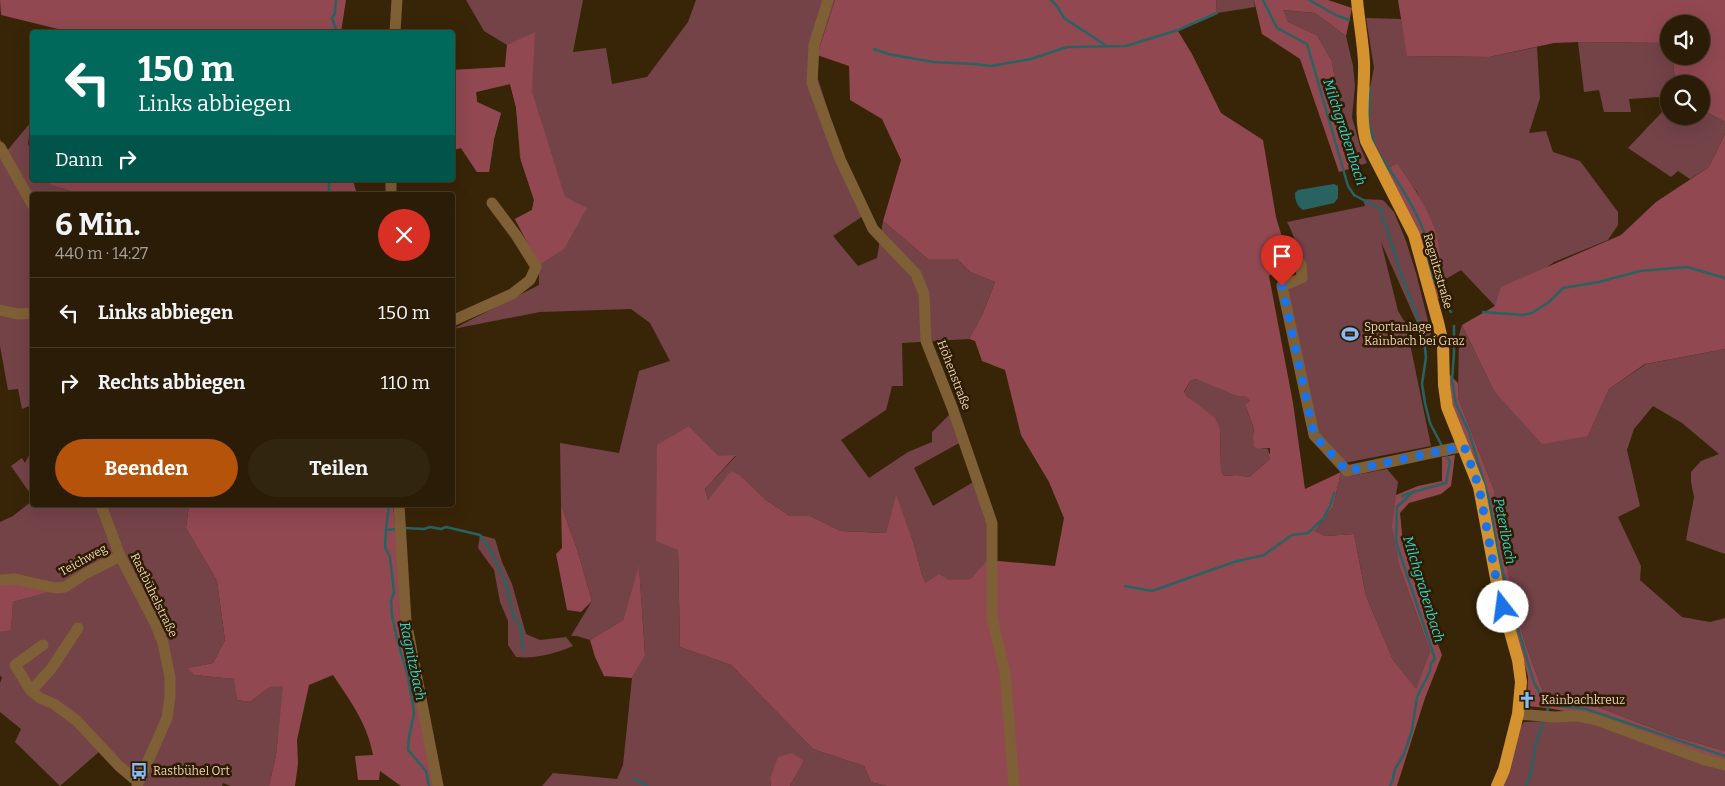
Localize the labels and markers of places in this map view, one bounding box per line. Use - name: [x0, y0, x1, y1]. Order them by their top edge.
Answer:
- pin: [1261, 235, 1303, 286]
- place label: Sportanlage Kainbach bei Graz: [1364, 320, 1465, 348]
- sports icon: Sportanlage Kainbach bei Graz: [1340, 324, 1360, 344]
- church icon: Kainbachkreuz: [1517, 690, 1537, 710]
- place label: Kainbachkreuz: [1541, 693, 1625, 707]
- bus stop icon: Rastbühel Ort: [129, 761, 149, 781]
- place label: Rastbühel Ort: [153, 764, 231, 778]

